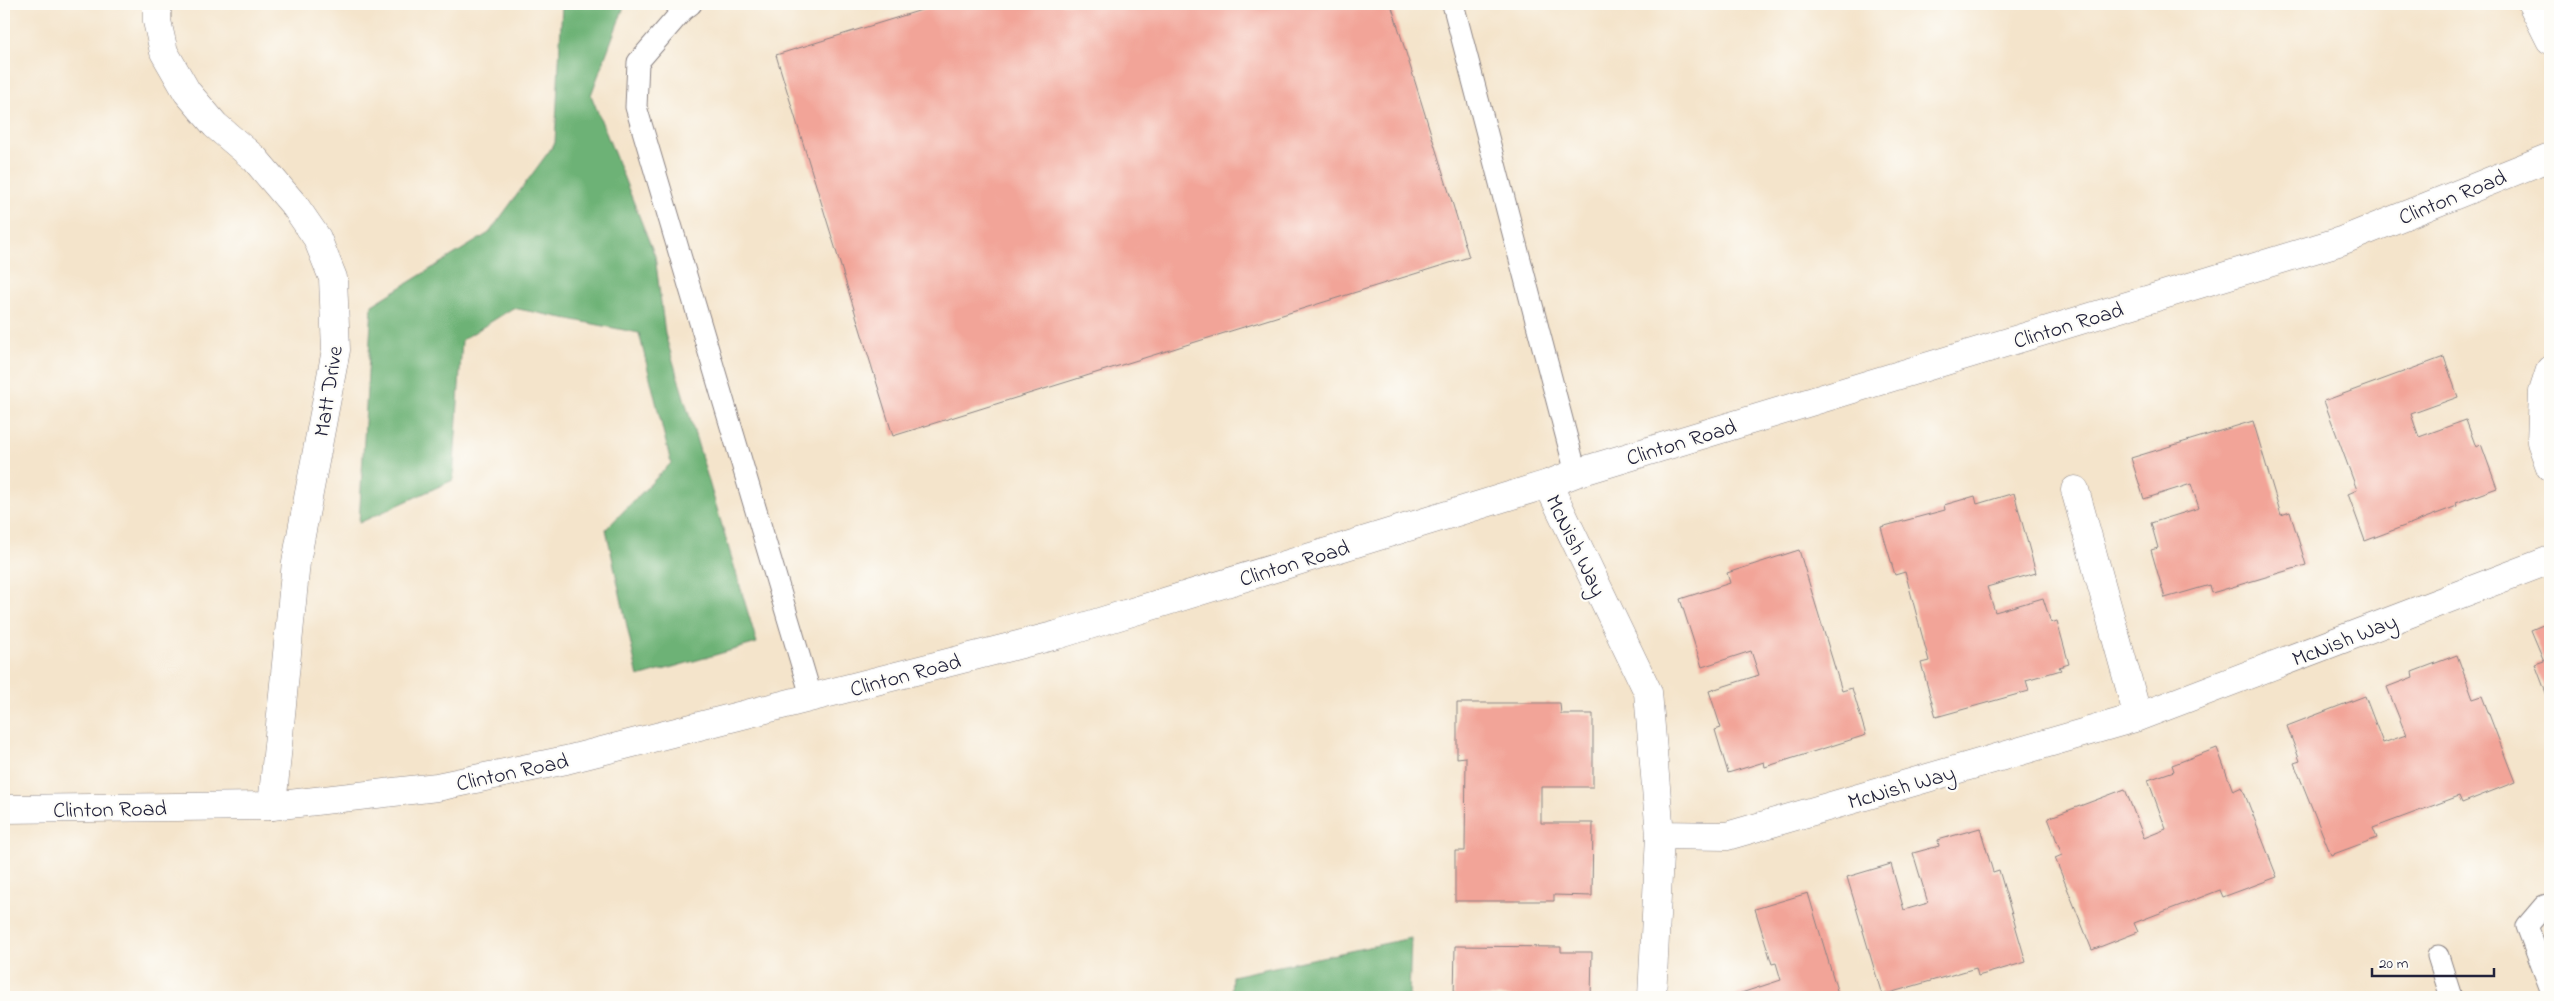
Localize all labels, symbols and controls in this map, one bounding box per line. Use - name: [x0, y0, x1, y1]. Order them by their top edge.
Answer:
- street label: Clinton Road: [2394, 163, 2512, 235]
- street label: Clinton Road: [2010, 295, 2128, 359]
- street label: Matt Drive: [307, 344, 353, 439]
- street label: Clinton Road: [1623, 412, 1741, 476]
- street label: McNish Way: [1535, 490, 1613, 603]
- street label: Clinton Road: [1236, 533, 1354, 597]
- street label: McNish Way: [2288, 607, 2403, 677]
- street label: Clinton Road: [847, 647, 965, 707]
- street label: Clinton Road: [454, 746, 572, 801]
- street label: McNish Way: [1844, 758, 1960, 820]
- street label: Clinton Road: [53, 794, 167, 828]
- scale bar: [2372, 946, 2494, 978]
- text: 20 m: [2379, 953, 2409, 975]

